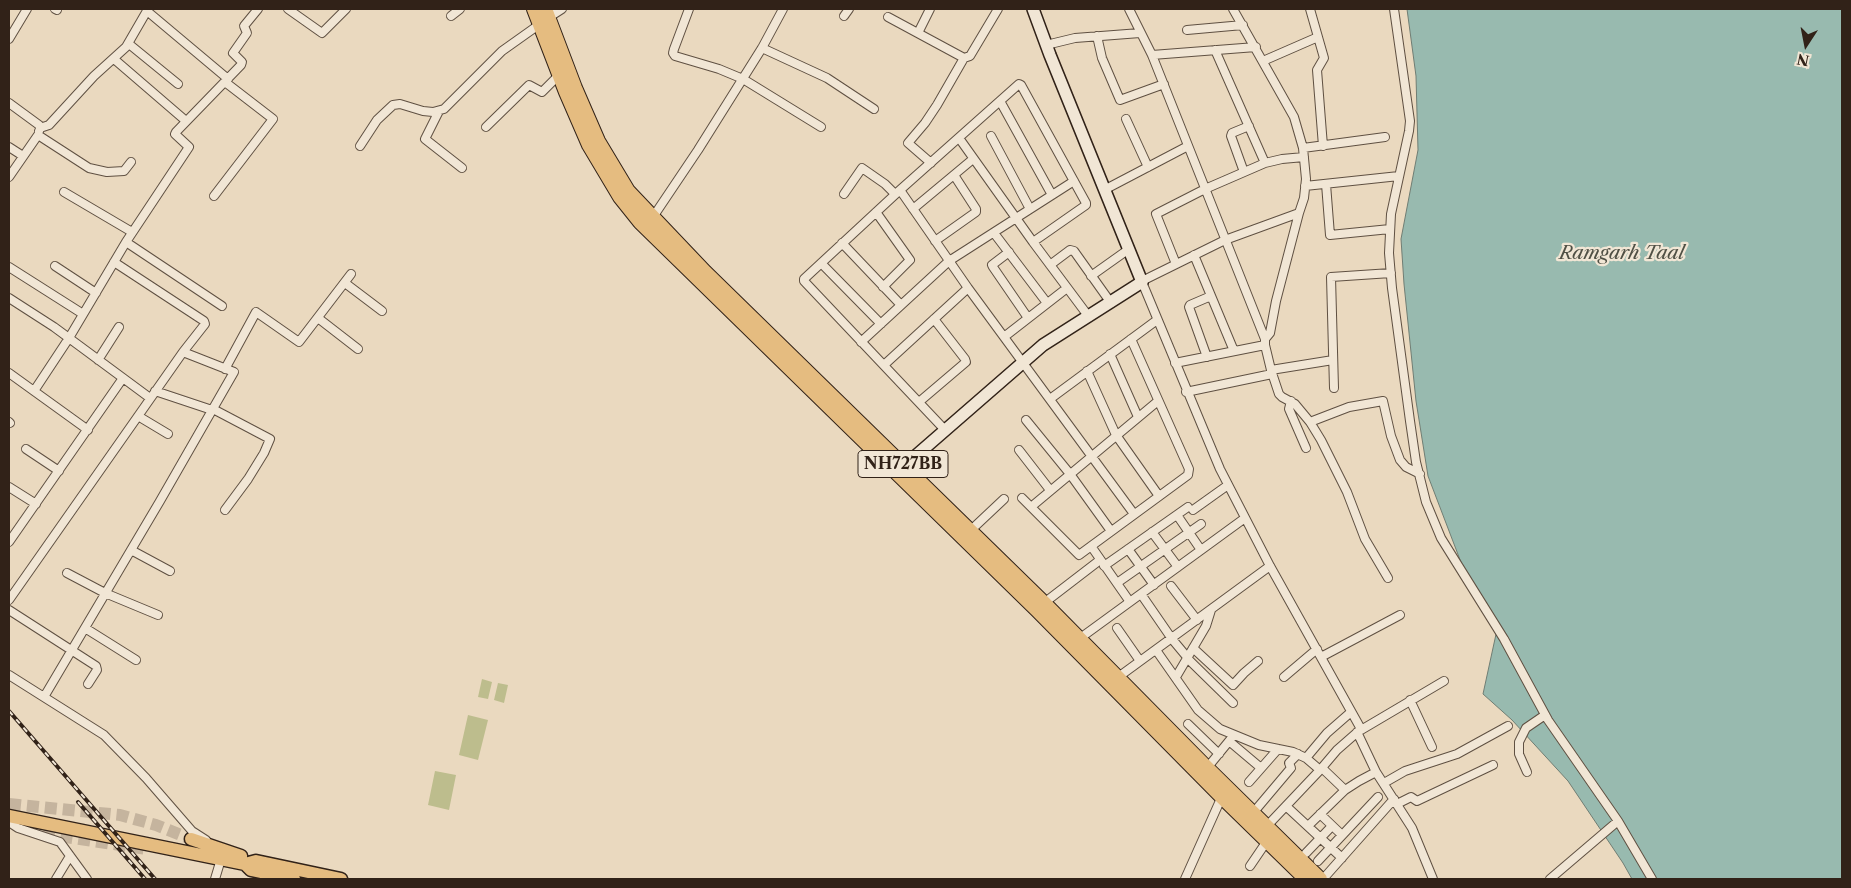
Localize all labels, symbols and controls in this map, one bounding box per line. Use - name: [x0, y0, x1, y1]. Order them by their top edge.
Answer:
- north arrow: [1781, 20, 1831, 70]
- text: N: [1795, 50, 1811, 70]
- water label: Ramgarh Taal: [1559, 243, 1685, 265]
- road number: NH727BB: [858, 450, 948, 478]

